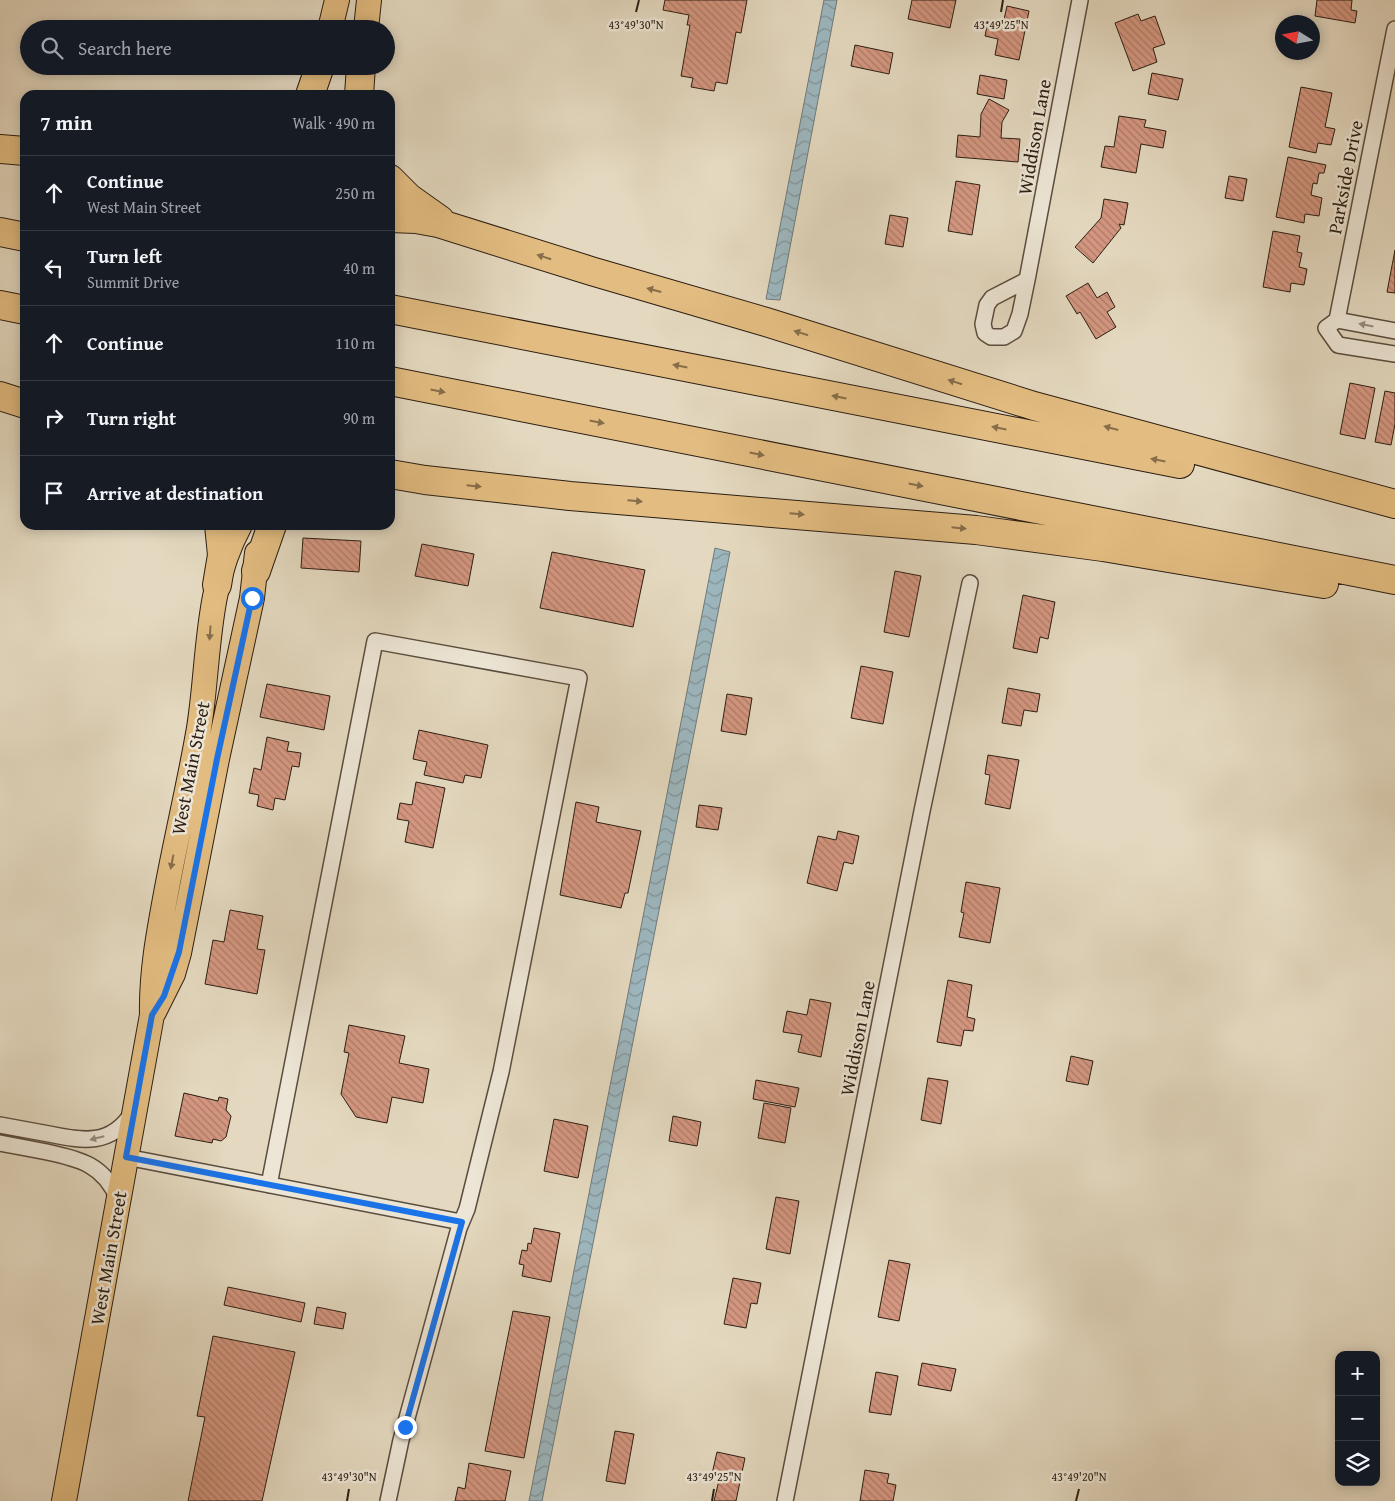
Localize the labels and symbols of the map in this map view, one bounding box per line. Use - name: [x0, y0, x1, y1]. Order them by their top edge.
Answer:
- north arrow: [1275, 15, 1320, 60]
- text: 43°49'30"N: [608, 16, 664, 33]
- text: 43°49'25"N: [973, 16, 1029, 33]
- street label: Widdison Lane: [1010, 77, 1058, 197]
- street label: Parkside Drive: [1320, 118, 1370, 236]
- one-way arrow: [536, 252, 551, 260]
- one-way arrow: [647, 286, 662, 294]
- one-way arrow: [1357, 321, 1373, 329]
- one-way arrow: [793, 328, 808, 336]
- one-way arrow: [671, 361, 687, 369]
- one-way arrow: [948, 378, 963, 386]
- one-way arrow: [430, 387, 445, 395]
- one-way arrow: [832, 393, 847, 401]
- one-way arrow: [590, 419, 606, 427]
- one-way arrow: [990, 424, 1006, 432]
- one-way arrow: [1104, 424, 1119, 432]
- one-way arrow: [749, 450, 765, 458]
- one-way arrow: [1150, 455, 1166, 463]
- one-way arrow: [909, 481, 924, 489]
- one-way arrow: [466, 482, 482, 490]
- one-way arrow: [628, 498, 644, 506]
- one-way arrow: [790, 511, 806, 519]
- one-way arrow: [952, 524, 968, 532]
- route start: [241, 587, 264, 610]
- one-way arrow: [206, 625, 214, 641]
- street label: West Main Street: [163, 699, 217, 837]
- one-way arrow: [168, 854, 176, 870]
- street label: Widdison Lane: [832, 978, 882, 1098]
- one-way arrow: [89, 1134, 105, 1142]
- street label: West Main Street: [82, 1189, 134, 1327]
- route end: [394, 1416, 417, 1439]
- text: 43°49'30"N: [321, 1468, 377, 1485]
- text: 43°49'25"N: [686, 1468, 742, 1485]
- text: 43°49'20"N: [1051, 1468, 1107, 1485]

